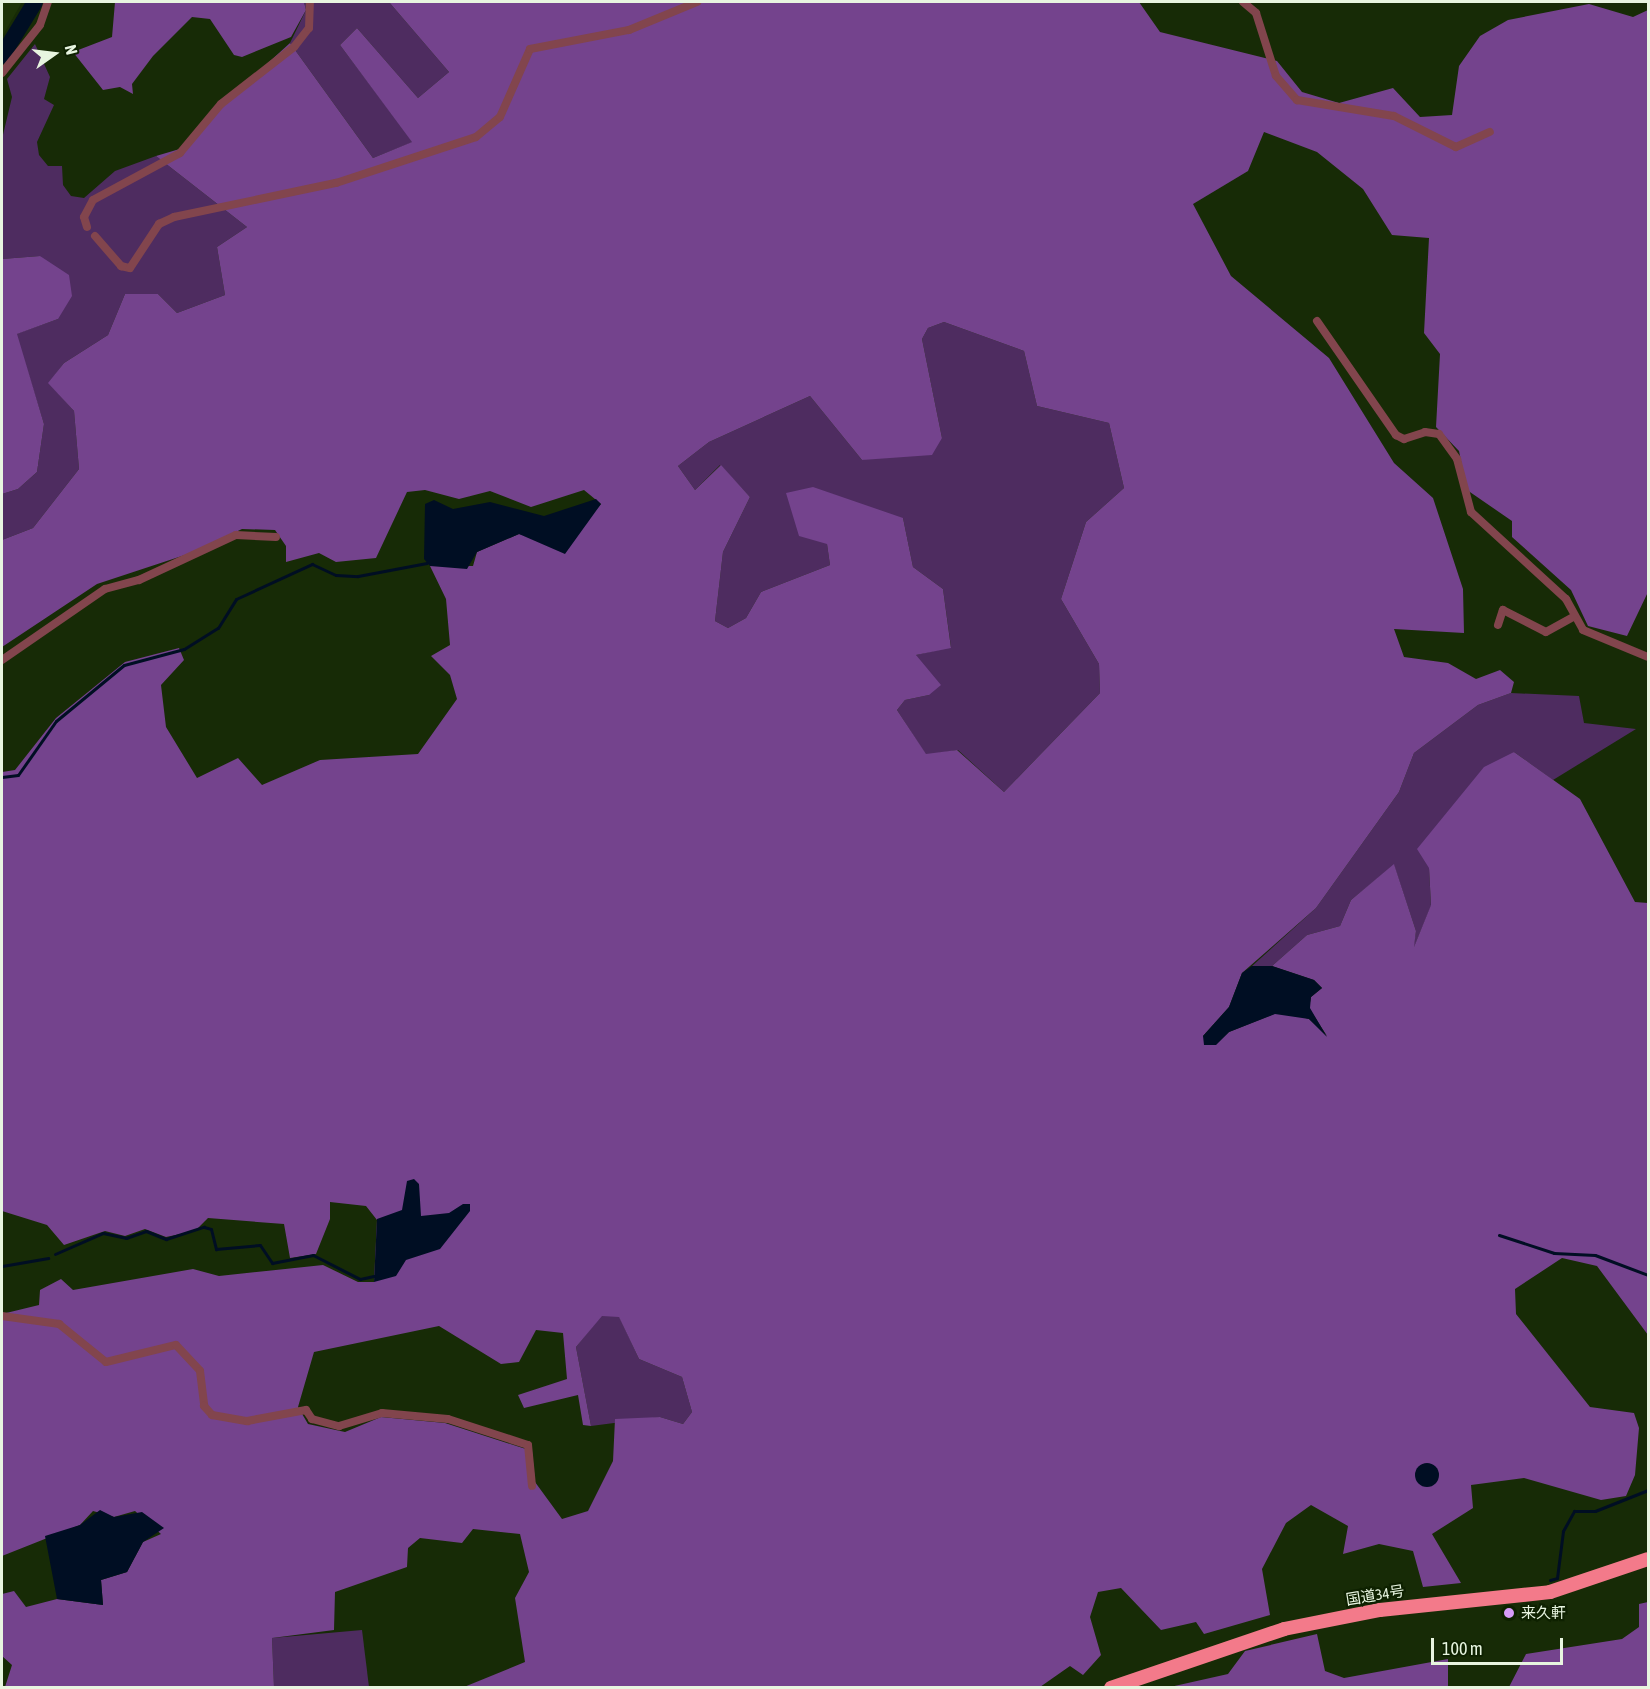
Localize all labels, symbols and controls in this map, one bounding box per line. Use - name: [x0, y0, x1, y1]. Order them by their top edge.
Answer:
- north arrow: [24, 24, 84, 84]
- text: N: [62, 43, 81, 56]
- street label: 国道34号: [1344, 1581, 1406, 1609]
- place label: 来久軒: [1521, 1604, 1566, 1622]
- marker: 来久軒: [1502, 1606, 1516, 1620]
- scale bar: [1434, 1626, 1566, 1664]
- text: 100 m: [1442, 1638, 1483, 1659]

